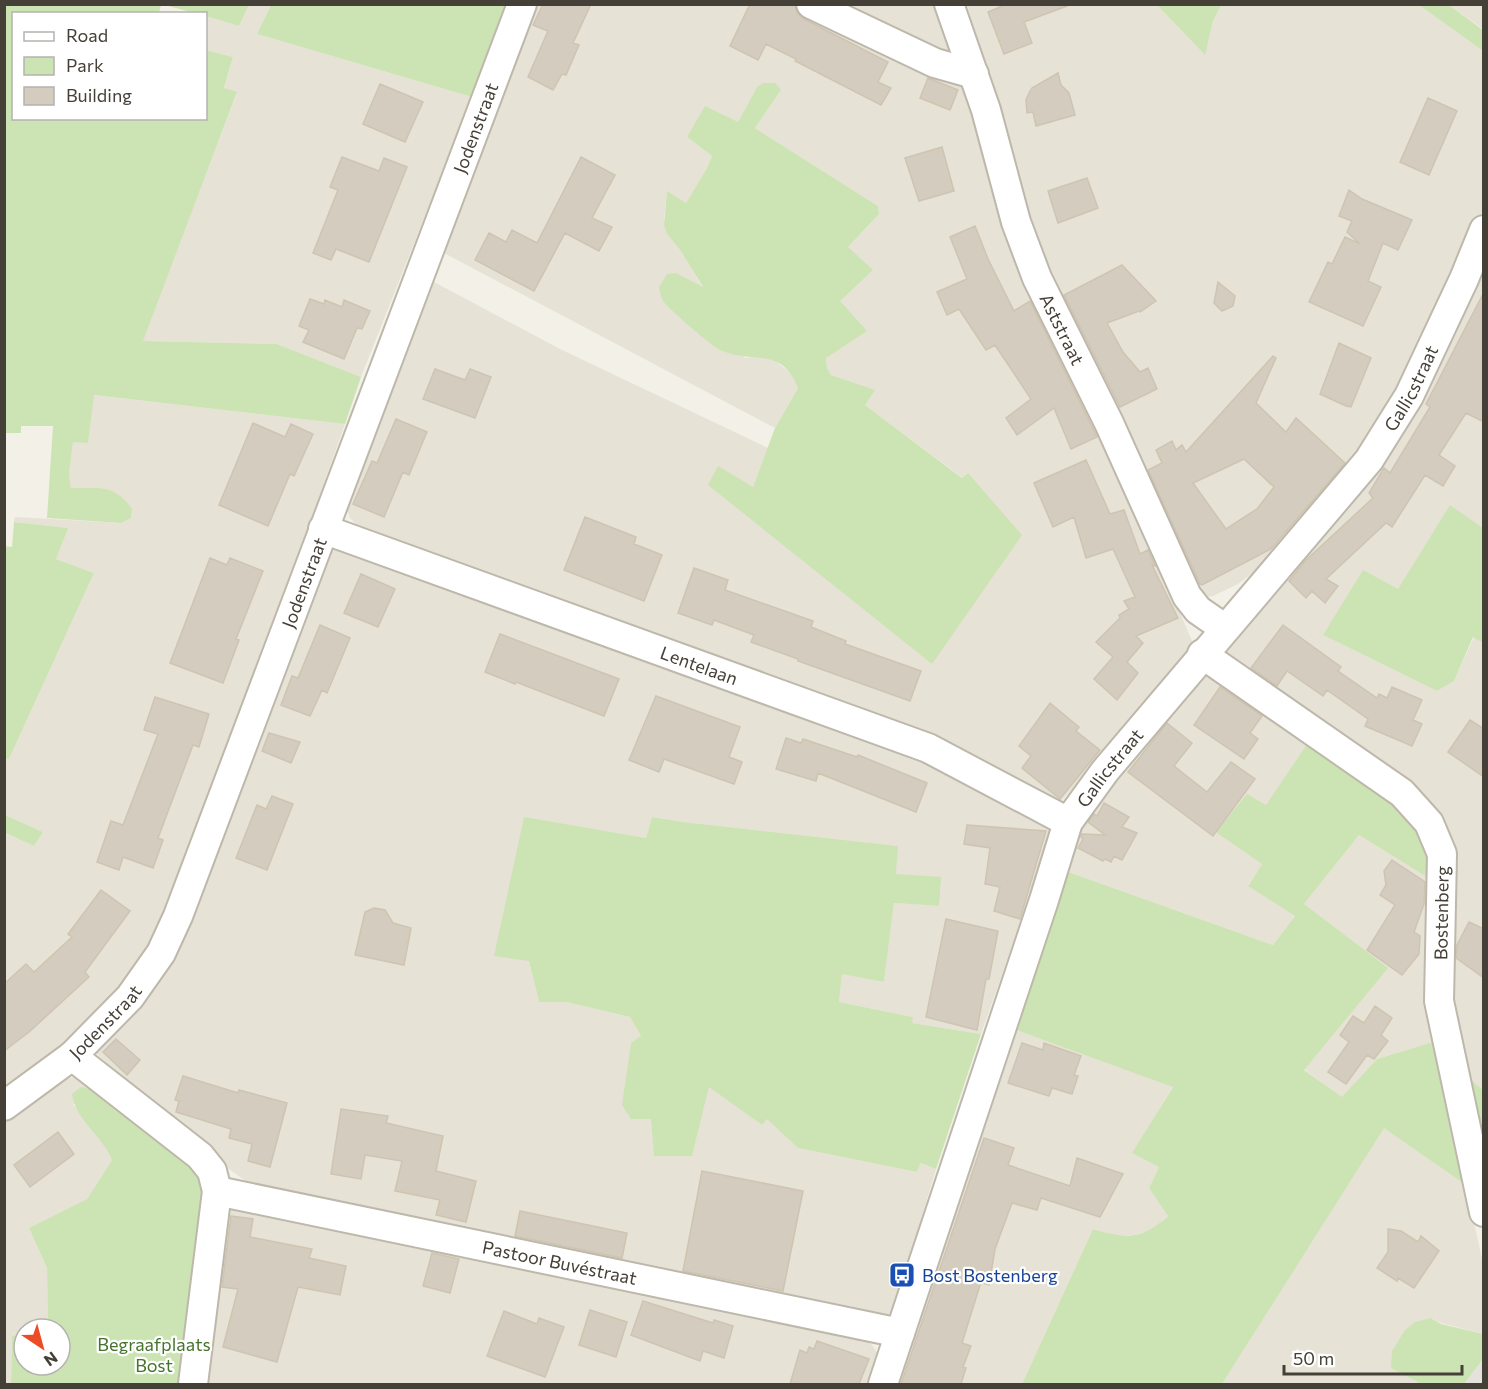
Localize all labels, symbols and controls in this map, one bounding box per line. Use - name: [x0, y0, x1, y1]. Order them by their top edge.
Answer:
- legend: [12, 12, 207, 120]
- text: Road: [66, 24, 108, 46]
- text: Park: [66, 54, 104, 76]
- street label: Jodenstraat: [448, 80, 502, 176]
- text: Building: [66, 84, 132, 106]
- street label: Aststraat: [1035, 290, 1089, 368]
- street label: Gallicstraat: [1379, 342, 1442, 435]
- street label: Jodenstraat: [277, 534, 331, 631]
- street label: Lentelaan: [657, 641, 741, 689]
- street label: Gallicstraat: [1072, 724, 1147, 811]
- street label: Bostenberg: [1429, 865, 1453, 960]
- street label: Jodenstraat: [64, 981, 146, 1064]
- street label: Pastoor Buvéstraat: [480, 1235, 639, 1289]
- bus stop icon: Bost Bostenberg: [887, 1260, 917, 1290]
- place label: Bost Bostenberg: [922, 1264, 1058, 1286]
- north arrow: [12, 1317, 72, 1377]
- park label: Begraafplaats Bost: [97, 1333, 211, 1376]
- scale bar: [1284, 1338, 1462, 1376]
- text: 50 m: [1293, 1347, 1334, 1369]
- text: N: [41, 1348, 62, 1371]

